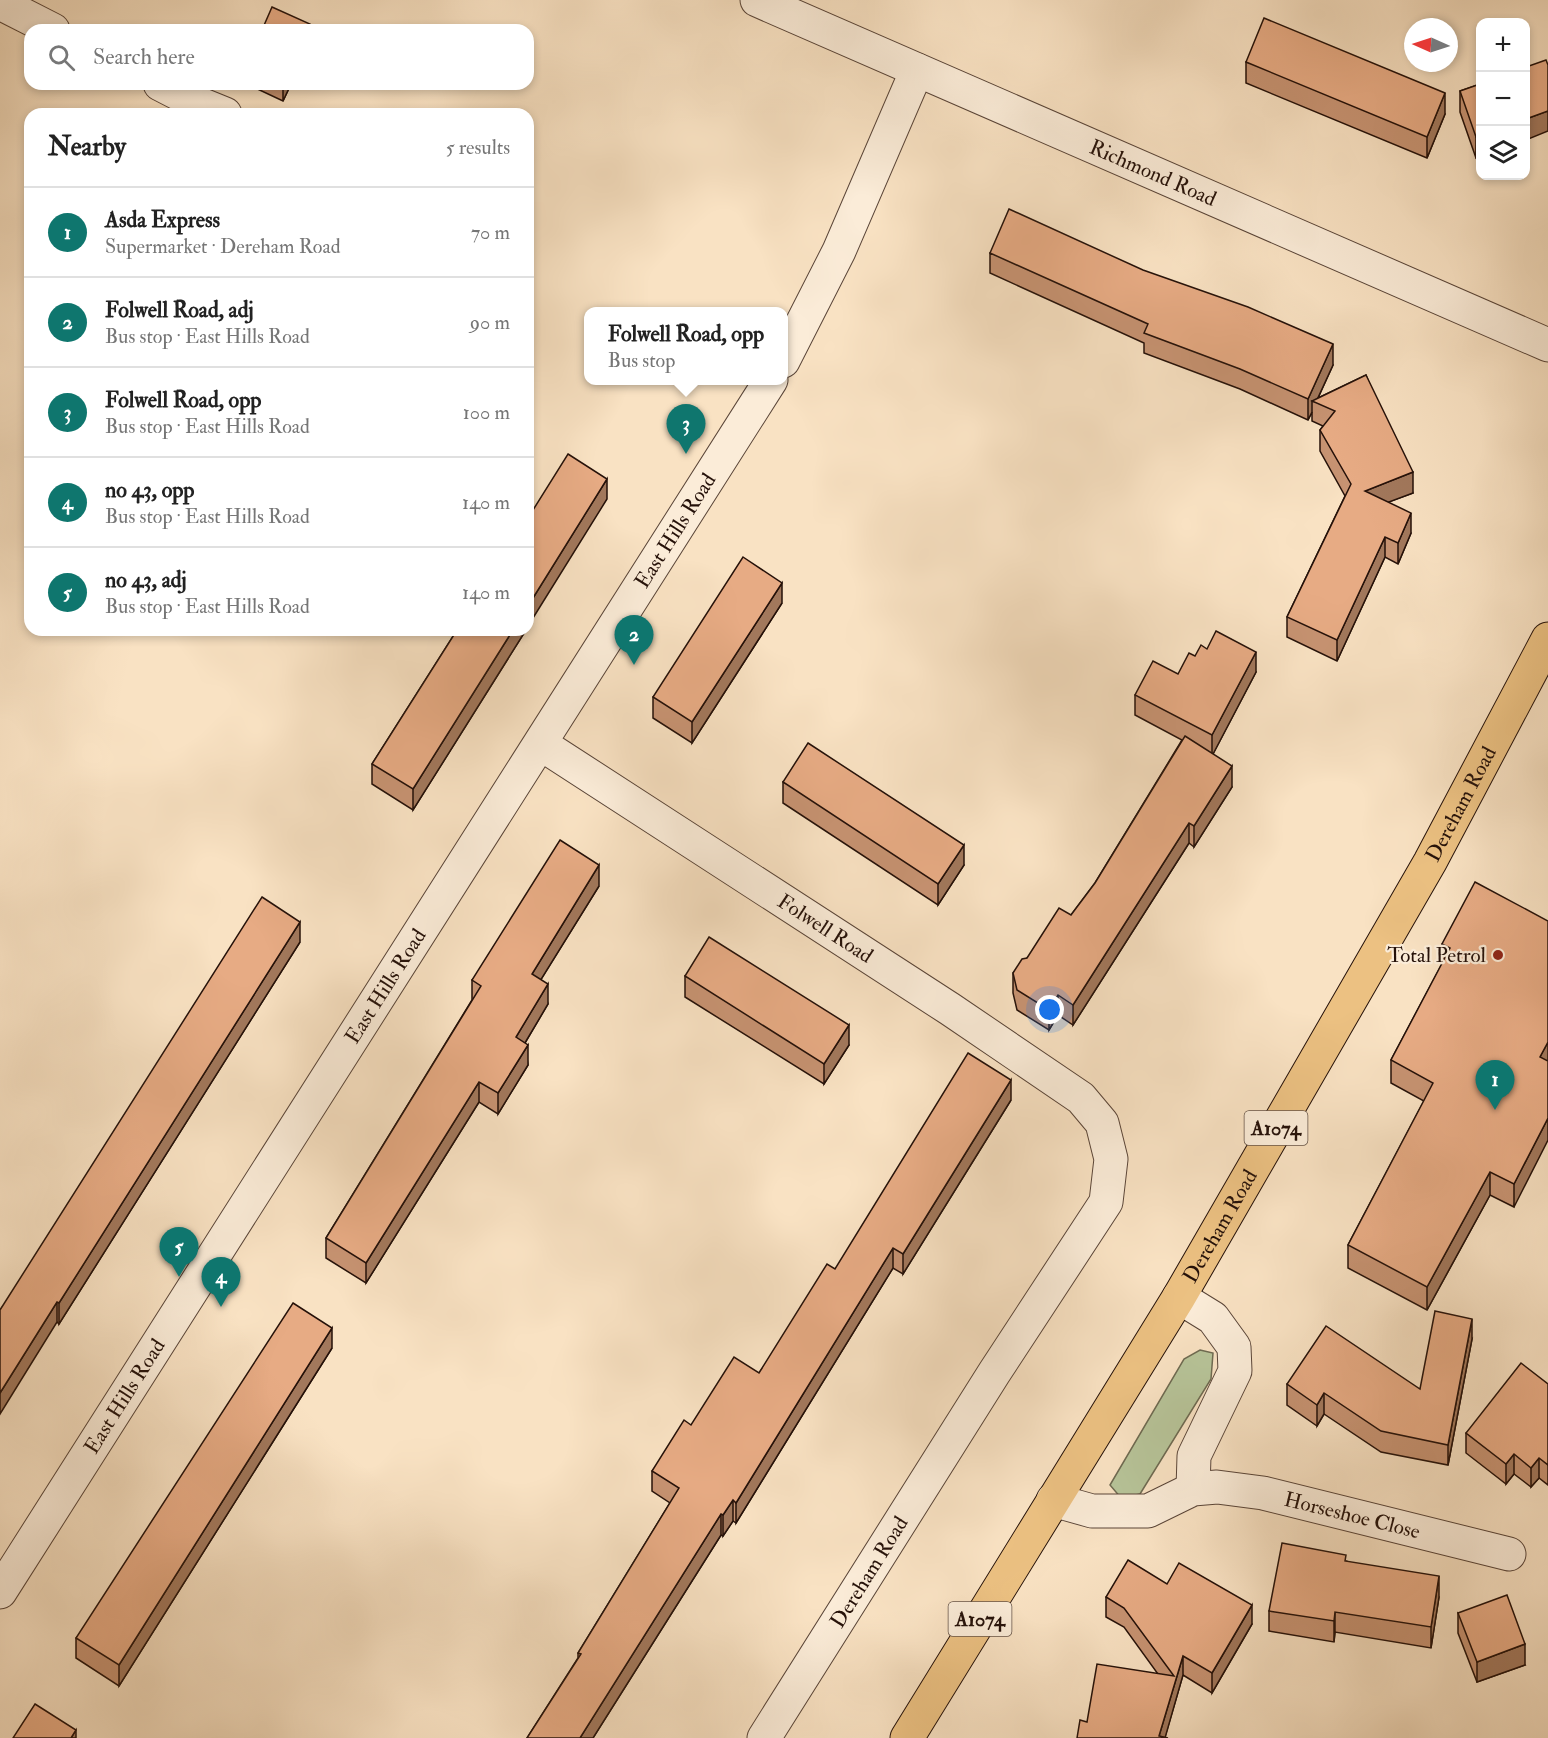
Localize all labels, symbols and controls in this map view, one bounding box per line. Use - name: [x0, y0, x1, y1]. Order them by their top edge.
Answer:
- north arrow: [1404, 18, 1458, 72]
- map controls: [1476, 18, 1530, 180]
- button: +: [1476, 18, 1530, 72]
- search box: [24, 24, 534, 90]
- icon: search: [45, 41, 78, 74]
- text: Search here: [93, 43, 195, 71]
- button: −: [1476, 72, 1530, 126]
- button: layers: [1476, 126, 1530, 180]
- text: Nearby: [48, 131, 126, 163]
- street label: Richmond Road: [1085, 134, 1221, 213]
- text: 5 results: [446, 135, 510, 160]
- text: Asda Express: [105, 206, 220, 234]
- text: 1: [64, 220, 71, 245]
- text: 70 m: [471, 220, 510, 245]
- text: Supermarket · Dereham Road: [105, 234, 341, 259]
- text: Folwell Road, adj: [105, 296, 254, 324]
- popup: [584, 307, 788, 385]
- text: 2: [62, 310, 73, 335]
- text: 90 m: [470, 310, 510, 335]
- text: Folwell Road, opp: [608, 320, 764, 348]
- text: Bus stop · East Hills Road: [105, 324, 310, 349]
- text: Bus stop: [608, 348, 675, 373]
- text: Folwell Road, opp: [105, 386, 261, 414]
- text: 3: [64, 400, 71, 425]
- text: 100 m: [463, 400, 510, 425]
- pin: 3: [666, 404, 706, 454]
- text: Bus stop · East Hills Road: [105, 414, 310, 439]
- street label: East Hills Road: [629, 468, 723, 593]
- text: no 43, opp: [105, 476, 194, 504]
- text: 4: [62, 490, 73, 515]
- text: 140 m: [462, 490, 510, 515]
- text: Bus stop · East Hills Road: [105, 504, 310, 529]
- text: no 43, adj: [105, 566, 187, 594]
- text: 5: [63, 580, 72, 605]
- text: 140 m: [462, 580, 510, 605]
- text: Bus stop · East Hills Road: [105, 594, 310, 619]
- pin: 2: [614, 616, 654, 665]
- street label: Dereham Road: [1420, 741, 1503, 867]
- street label: Folwell Road: [772, 888, 879, 970]
- street label: East Hills Road: [339, 923, 433, 1049]
- place label: Total Petrol: [1387, 942, 1487, 969]
- marker: Total Petrol: [1491, 948, 1505, 962]
- your location: [1035, 995, 1064, 1024]
- pin: 1: [1476, 1060, 1514, 1110]
- road number: A1074: [1244, 1111, 1308, 1145]
- street label: Dereham Road: [1177, 1164, 1264, 1288]
- pin: 5: [160, 1228, 198, 1277]
- pin: 4: [202, 1258, 240, 1307]
- street label: East Hills Road: [78, 1333, 172, 1459]
- street label: Horseshoe Close: [1281, 1486, 1423, 1546]
- street label: Dereham Road: [824, 1511, 915, 1633]
- road number: A1074: [948, 1602, 1012, 1636]

